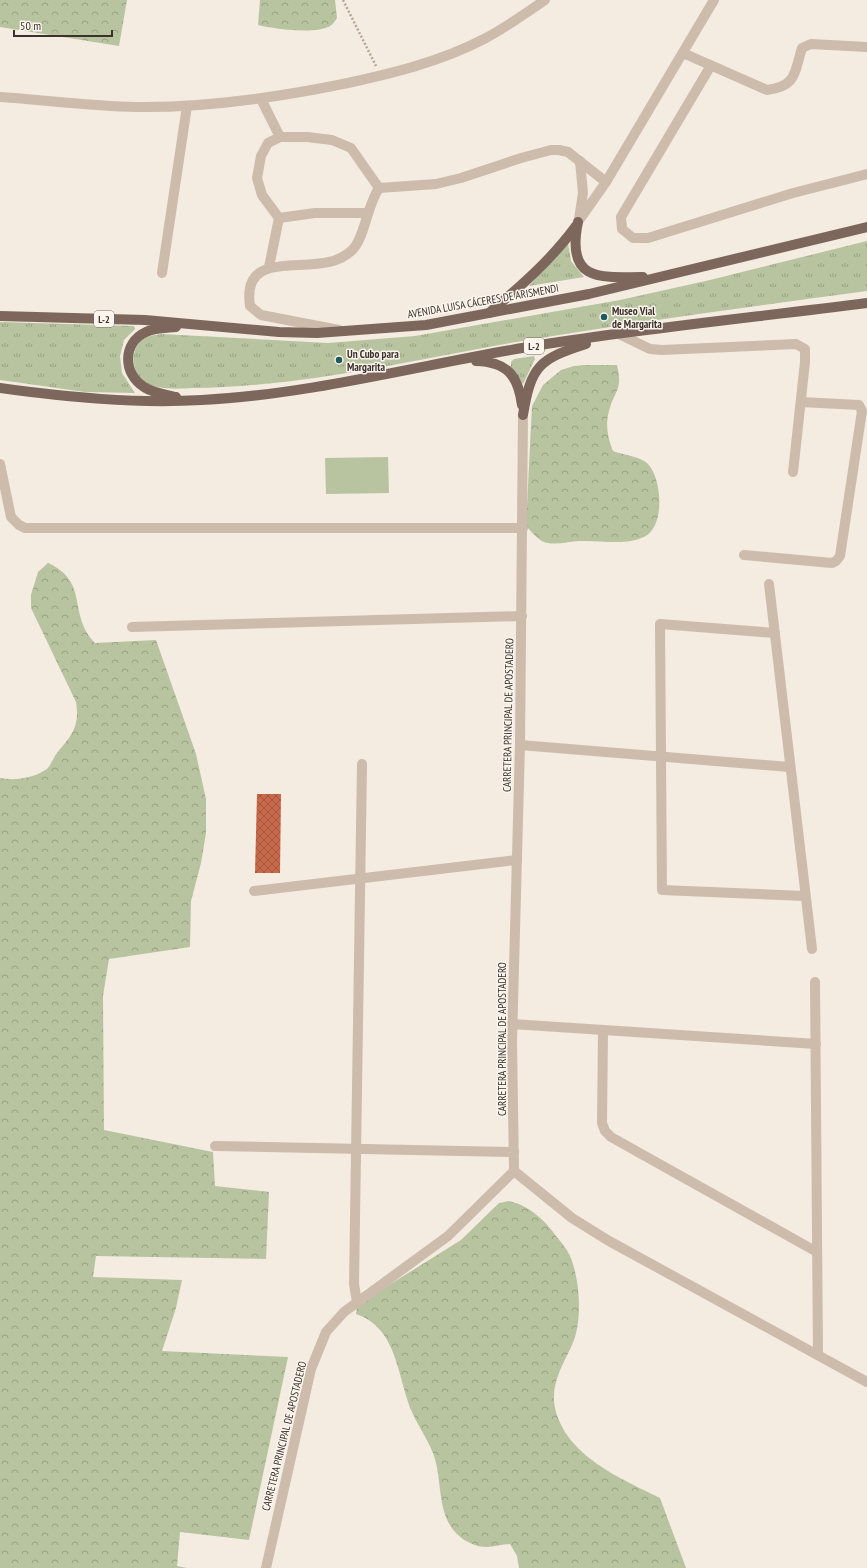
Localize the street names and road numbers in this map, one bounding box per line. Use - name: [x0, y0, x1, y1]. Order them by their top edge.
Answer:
- street label: AVENIDA LUISA CÁCERES DE ARISMENDI: [406, 281, 560, 321]
- road number: L-2: [94, 311, 114, 327]
- road number: L-2: [524, 338, 544, 354]
- street label: CARRETERA PRINCIPAL DE APOSTADERO: [500, 638, 516, 792]
- street label: CARRETERA PRINCIPAL DE APOSTADERO: [495, 962, 509, 1116]
- street label: CARRETERA PRINCIPAL DE APOSTADERO: [259, 1360, 309, 1512]

